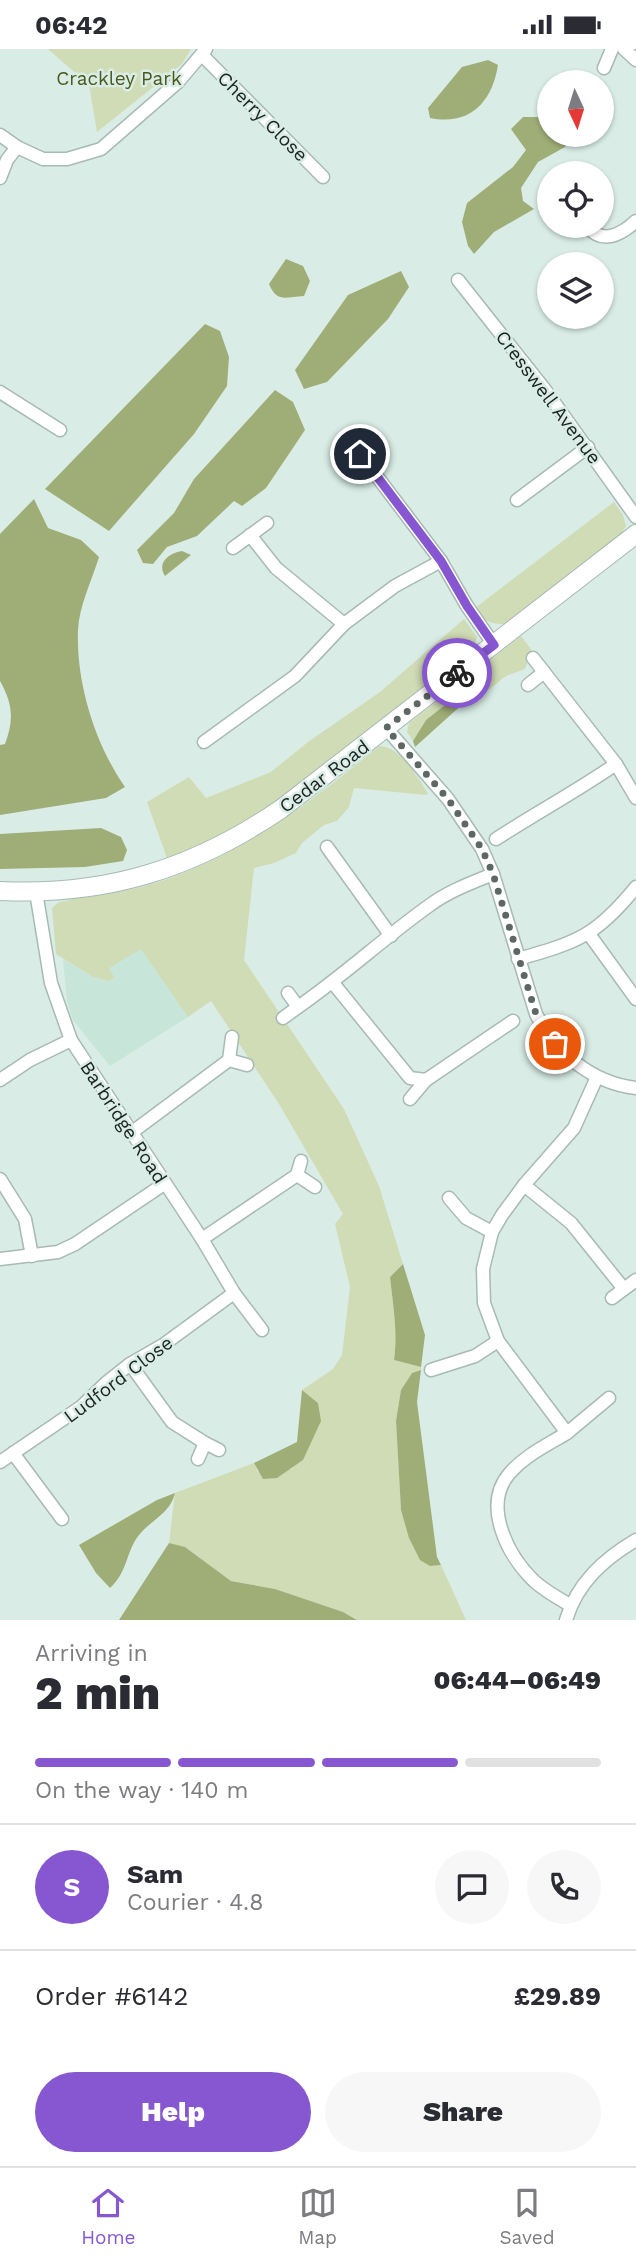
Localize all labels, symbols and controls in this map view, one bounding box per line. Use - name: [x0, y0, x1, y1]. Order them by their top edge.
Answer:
- text: 06:42: [35, 10, 108, 40]
- street label: Cherry Close: [213, 66, 313, 166]
- park label: Crackley Park: [56, 67, 182, 90]
- north arrow: [537, 70, 614, 147]
- map controls: [537, 70, 614, 329]
- button: locate: [537, 161, 614, 238]
- button: layers: [537, 252, 614, 329]
- street label: Cresswell Avenue: [491, 326, 606, 469]
- pin: [330, 424, 390, 484]
- icon: home: [341, 435, 379, 473]
- courier: [422, 638, 492, 708]
- icon: bike: [438, 654, 476, 692]
- street label: Cedar Road: [275, 735, 374, 818]
- pin: [525, 1014, 585, 1074]
- icon: bag: [536, 1025, 574, 1063]
- street label: Barbridge Road: [75, 1057, 172, 1188]
- street label: Ludford Close: [59, 1331, 177, 1428]
- text: Arriving in: [35, 1640, 148, 1667]
- text: 06:44–06:49: [434, 1665, 601, 1695]
- text: 2 min: [35, 1666, 160, 1720]
- text: On the way · 140 m: [35, 1777, 248, 1804]
- button: chat: [435, 1850, 509, 1924]
- button: phone: [527, 1850, 601, 1924]
- text: Sam: [127, 1859, 183, 1889]
- text: S: [64, 1872, 80, 1902]
- text: Courier · 4.8: [127, 1889, 263, 1916]
- text: Order #6142: [35, 1981, 188, 2011]
- text: £29.89: [514, 1981, 601, 2011]
- button: Help: [35, 2072, 311, 2152]
- button: Share: [325, 2072, 601, 2152]
- tab: Home: [81, 2184, 136, 2249]
- tab: Map: [298, 2184, 337, 2249]
- tab: Saved: [499, 2184, 555, 2249]

